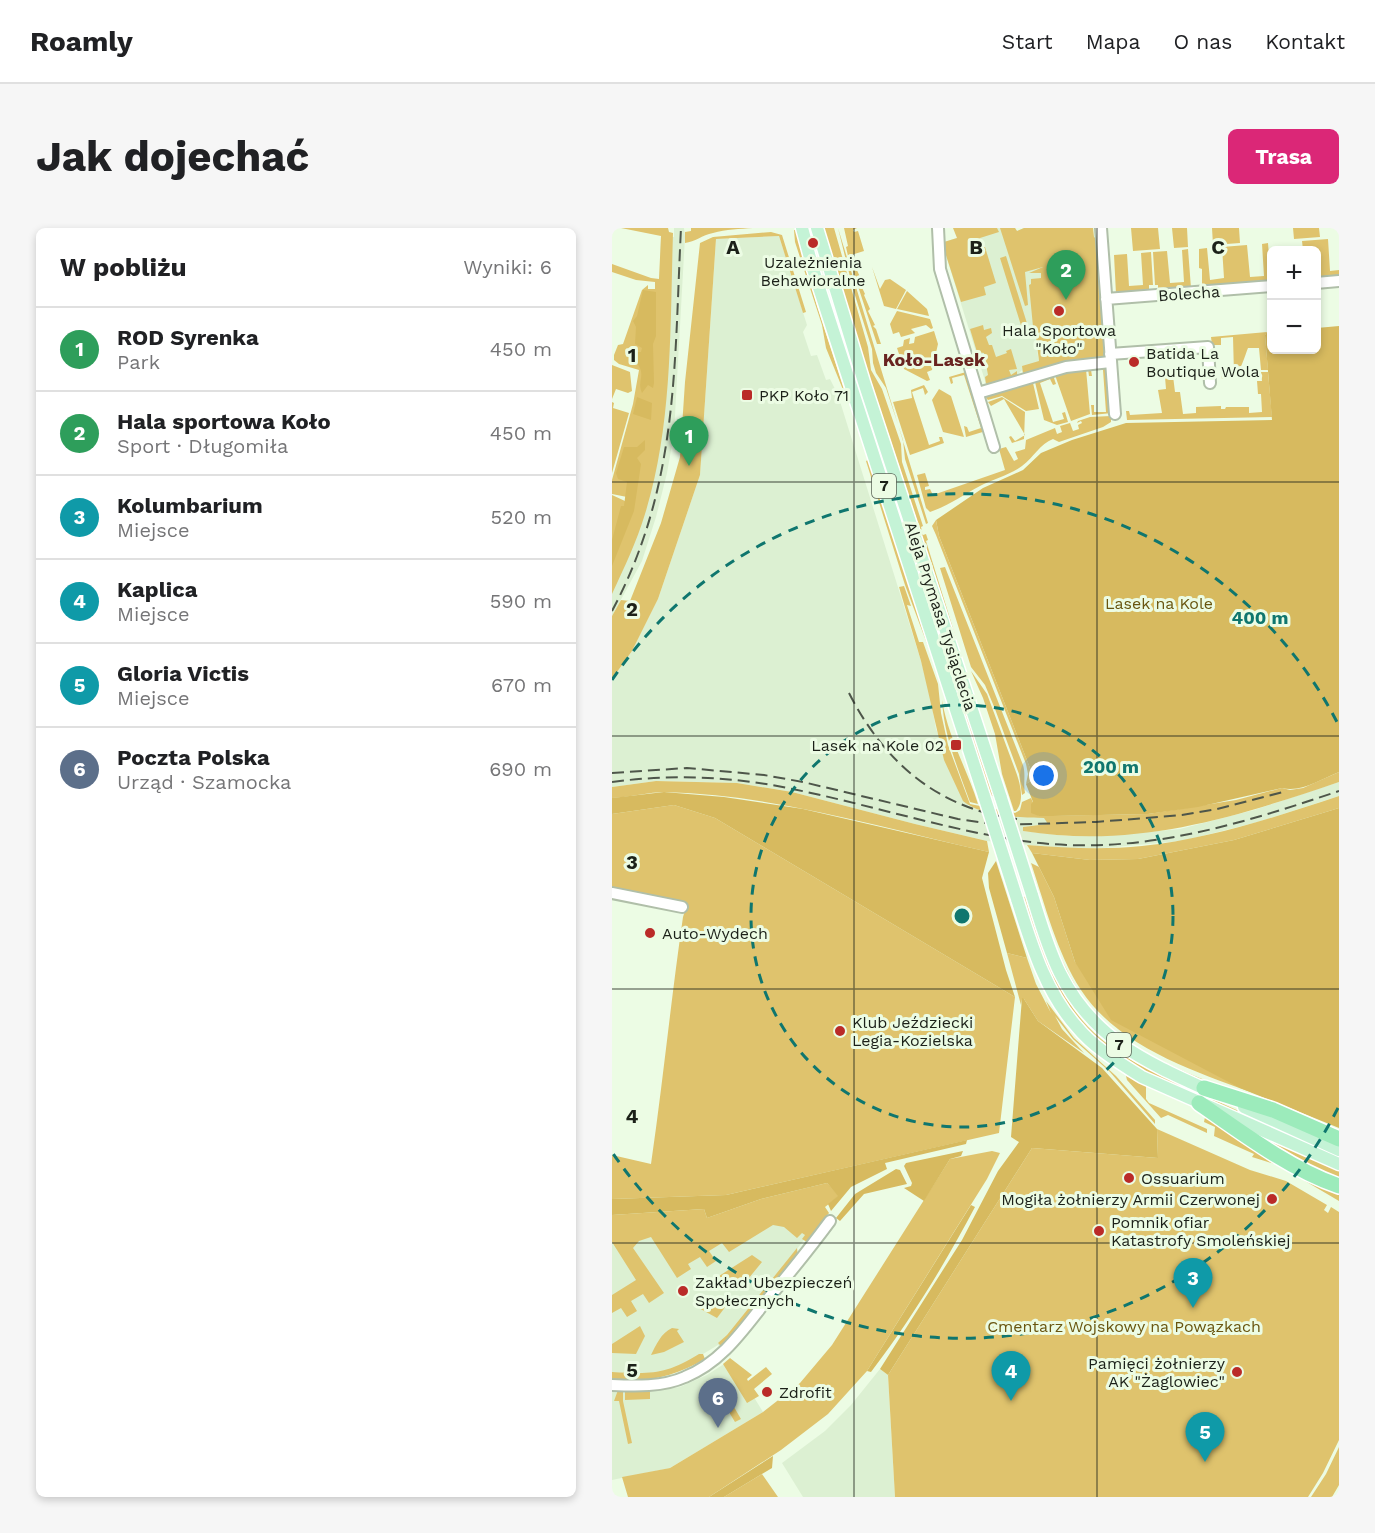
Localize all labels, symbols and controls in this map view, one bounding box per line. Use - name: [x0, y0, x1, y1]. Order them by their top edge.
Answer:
- text: Roamly: [30, 25, 133, 58]
- text: Start: [1002, 29, 1053, 54]
- text: Mapa: [1086, 29, 1140, 54]
- text: O nas: [1173, 29, 1232, 54]
- text: Kontakt: [1265, 29, 1345, 54]
- button: Trasa: [1228, 129, 1339, 184]
- text: Jak dojechać: [36, 132, 309, 181]
- text: A: [726, 235, 740, 259]
- text: B: [969, 235, 983, 259]
- text: C: [1211, 235, 1225, 259]
- marker: Uzależnienia Behawioralne: [806, 236, 820, 250]
- map controls: [1267, 246, 1321, 354]
- button: +: [1267, 246, 1321, 300]
- pin: 2: [1046, 250, 1086, 300]
- text: W pobliżu: [60, 252, 187, 282]
- place label: Uzależnienia Behawioralne: [760, 253, 866, 290]
- text: Wyniki: 6: [463, 255, 552, 279]
- street label: Bolecha: [1157, 282, 1221, 305]
- button: −: [1267, 300, 1321, 354]
- marker: Hala Sportowa "Koło": [1052, 304, 1066, 318]
- place label: Hala Sportowa "Koło": [1002, 321, 1116, 358]
- text: ROD Syrenka: [117, 325, 259, 350]
- text: 1: [75, 337, 84, 361]
- text: 450 m: [490, 337, 552, 361]
- text: 1: [628, 343, 636, 367]
- place label: Batida La Boutique Wola: [1146, 344, 1259, 381]
- district label: Koło-Lasek: [883, 349, 986, 370]
- text: Park: [117, 350, 160, 374]
- marker: Batida La Boutique Wola: [1127, 355, 1141, 369]
- place label: PKP Koło 71: [759, 386, 849, 405]
- marker: PKP Koło 71: [740, 388, 754, 402]
- text: Hala sportowa Koło: [117, 409, 331, 434]
- pin: 1: [670, 416, 709, 466]
- text: 2: [74, 421, 85, 445]
- text: 450 m: [490, 421, 552, 445]
- text: Sport · Długomiła: [117, 434, 288, 458]
- road number: 7: [872, 474, 896, 498]
- text: Kolumbarium: [117, 493, 263, 518]
- text: 3: [74, 505, 85, 529]
- text: 520 m: [490, 505, 552, 529]
- text: Miejsce: [117, 518, 190, 542]
- street label: Aleja Prymasa Tysiąclecia: [901, 519, 980, 713]
- text: Kaplica: [117, 577, 197, 602]
- text: 4: [73, 589, 86, 613]
- text: 590 m: [490, 589, 552, 613]
- park label: Lasek na Kole: [1105, 594, 1213, 613]
- text: 2: [626, 597, 638, 621]
- text: Miejsce: [117, 602, 190, 626]
- text: 400 m: [1232, 607, 1288, 628]
- text: Gloria Victis: [117, 661, 249, 686]
- text: 5: [74, 673, 85, 697]
- text: 670 m: [491, 673, 552, 697]
- text: Miejsce: [117, 686, 190, 710]
- place label: Lasek na Kole 02: [811, 736, 944, 755]
- marker: Lasek na Kole 02: [949, 738, 963, 752]
- text: Poczta Polska: [117, 745, 270, 770]
- text: 200 m: [1083, 756, 1139, 777]
- text: 6: [73, 757, 86, 781]
- text: 690 m: [489, 757, 552, 781]
- your location: [1029, 761, 1058, 790]
- text: Urząd · Szamocka: [117, 770, 291, 794]
- text: 3: [626, 850, 638, 874]
- centre of rings: [952, 906, 972, 926]
- place label: Auto-Wydech: [662, 924, 768, 943]
- marker: Auto-Wydech: [643, 926, 657, 940]
- place label: Klub Jeździecki Legia-Kozielska: [852, 1013, 973, 1050]
- marker: Klub Jeździecki Legia-Kozielska: [833, 1024, 847, 1038]
- road number: 7: [1107, 1033, 1131, 1057]
- text: 4: [626, 1104, 639, 1128]
- place label: Ossuarium: [1141, 1169, 1225, 1188]
- marker: Ossuarium: [1122, 1171, 1136, 1185]
- place label: Mogiła żołnierzy Armii Czerwonej: [1001, 1190, 1260, 1209]
- marker: Mogiła żołnierzy Armii Czerwonej: [1265, 1192, 1279, 1206]
- place label: Pomnik ofiar Katastrofy Smoleńskiej: [1111, 1213, 1291, 1250]
- marker: Pomnik ofiar Katastrofy Smoleńskiej: [1092, 1224, 1106, 1238]
- pin: 3: [1174, 1258, 1212, 1308]
- place label: Zakład Ubezpieczeń Społecznych: [695, 1273, 852, 1310]
- marker: Zakład Ubezpieczeń Społecznych: [676, 1284, 690, 1298]
- park label: Cmentarz Wojskowy na Powązkach: [987, 1317, 1261, 1336]
- pin: 4: [992, 1352, 1030, 1401]
- place label: Pamięci żołnierzy AK "Żaglowiec": [1088, 1354, 1226, 1391]
- text: 5: [626, 1358, 638, 1382]
- marker: Pamięci żołnierzy AK "Żaglowiec": [1230, 1365, 1244, 1379]
- pin: 6: [698, 1378, 738, 1428]
- place label: Zdrofit: [779, 1383, 832, 1402]
- marker: Zdrofit: [760, 1385, 774, 1399]
- pin: 5: [1186, 1412, 1224, 1462]

